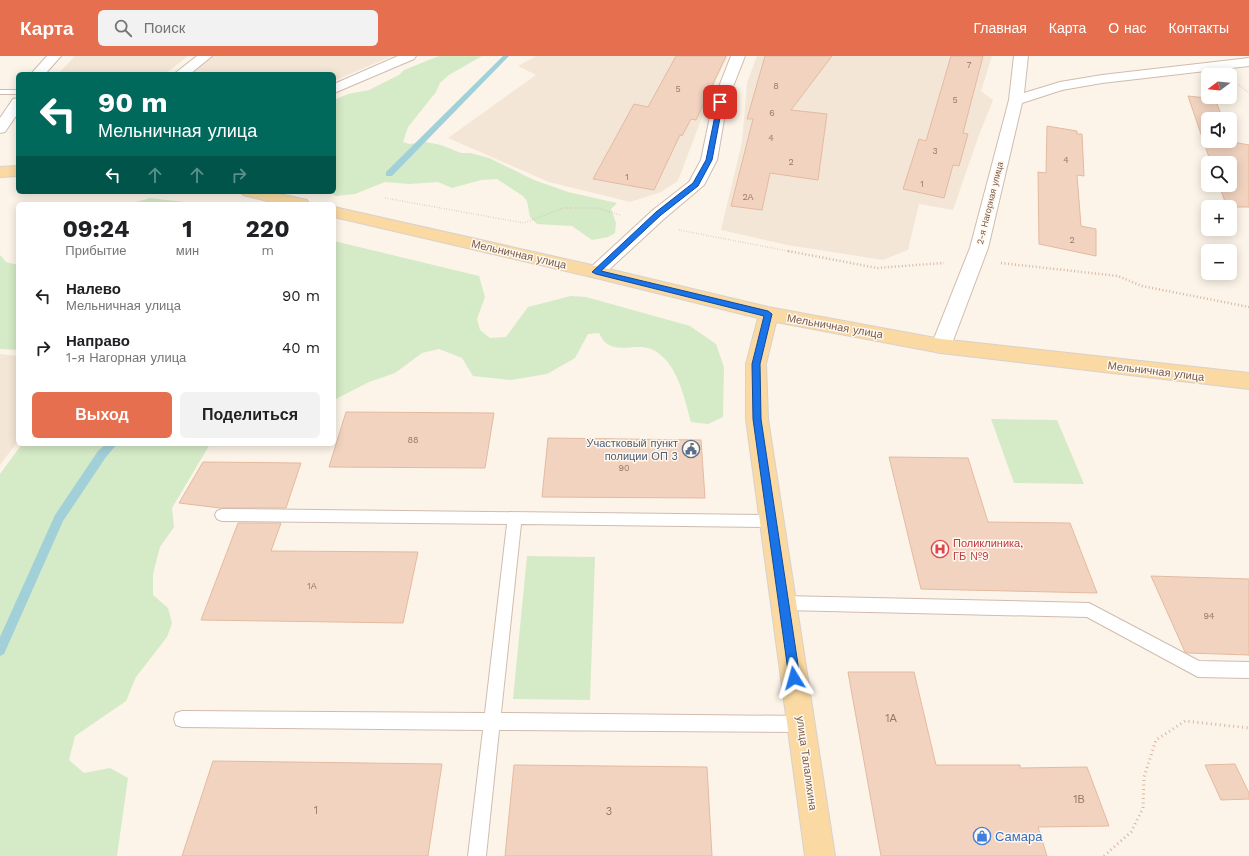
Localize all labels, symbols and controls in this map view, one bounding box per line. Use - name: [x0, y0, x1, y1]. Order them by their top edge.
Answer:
- search box: [98, 10, 378, 46]
- text: Карта: [20, 17, 74, 40]
- icon: search: [112, 17, 134, 39]
- text: Поиск: [144, 19, 185, 37]
- text: Главная: [974, 20, 1027, 36]
- text: Карта: [1049, 20, 1086, 36]
- text: О нас: [1108, 20, 1147, 36]
- text: Контакты: [1169, 20, 1229, 36]
- house number: 7: [966, 60, 972, 70]
- north arrow: [1201, 68, 1237, 104]
- map controls: [1201, 68, 1237, 280]
- house number: 8: [773, 81, 779, 91]
- house number: 5: [675, 84, 681, 94]
- pin: [703, 85, 737, 119]
- text: 90 m: [98, 86, 168, 119]
- icon: left: [32, 88, 84, 140]
- icon: arrive: [709, 91, 731, 113]
- house number: 5: [952, 95, 958, 105]
- house number: 6: [769, 108, 775, 118]
- button: sound: [1201, 112, 1237, 148]
- text: Мельничная улица: [98, 120, 257, 141]
- house number: 4: [768, 133, 774, 143]
- house number: 3: [932, 146, 938, 156]
- house number: 4: [1063, 155, 1069, 165]
- button: search: [1201, 156, 1237, 192]
- house number: 2: [788, 157, 794, 167]
- street label: 2-я Нагорная улица: [975, 161, 1005, 245]
- icon: left: [102, 164, 124, 186]
- icon: ahead: [144, 164, 166, 186]
- icon: ahead: [186, 164, 208, 186]
- icon: right: [228, 164, 250, 186]
- house number: 1: [625, 172, 629, 182]
- house number: 1: [920, 179, 924, 189]
- house number: 2А: [742, 192, 754, 202]
- button: +: [1201, 200, 1237, 236]
- text: 09:24: [62, 215, 129, 243]
- text: 1: [182, 215, 193, 243]
- text: 220: [246, 215, 290, 243]
- house number: 2: [1069, 235, 1075, 245]
- street label: Мельничная улица: [470, 237, 569, 272]
- text: Прибытие: [65, 243, 126, 258]
- text: мин: [176, 243, 199, 258]
- text: m: [261, 243, 274, 258]
- button: −: [1201, 244, 1237, 280]
- text: Налево: [66, 280, 121, 298]
- icon: left: [32, 285, 54, 307]
- text: 90 m: [282, 287, 320, 305]
- text: Мельничная улица: [66, 298, 181, 313]
- street label: Мельничная улица: [786, 312, 885, 341]
- text: Направо: [66, 332, 130, 350]
- icon: right: [32, 337, 54, 359]
- text: 40 m: [282, 339, 320, 357]
- text: 1-я Нагорная улица: [66, 350, 186, 365]
- street label: Мельничная улица: [1107, 359, 1206, 384]
- button: Выход: [32, 392, 172, 438]
- button: Поделиться: [180, 392, 320, 438]
- house number: 88: [407, 435, 419, 445]
- place label: Участковый пункт полиции ОП 3: [586, 437, 678, 463]
- public building icon: Участковый пункт полиции ОП 3: [681, 439, 701, 459]
- house number: 90: [618, 463, 630, 473]
- place label: Поликлиника, ГБ №9: [953, 537, 1023, 563]
- hospital icon: Поликлиника, ГБ №9: [930, 539, 950, 559]
- house number: 1А: [307, 581, 317, 591]
- house number: 94: [1203, 611, 1215, 621]
- position arrow: [773, 657, 815, 699]
- house number: 1А: [885, 712, 897, 725]
- street label: улица Талалихина: [793, 715, 820, 812]
- house number: 1В: [1073, 793, 1085, 806]
- house number: 1: [314, 804, 318, 817]
- house number: 3: [606, 805, 612, 818]
- shop icon: Самара: [972, 826, 992, 846]
- place label: Самара: [995, 829, 1043, 844]

